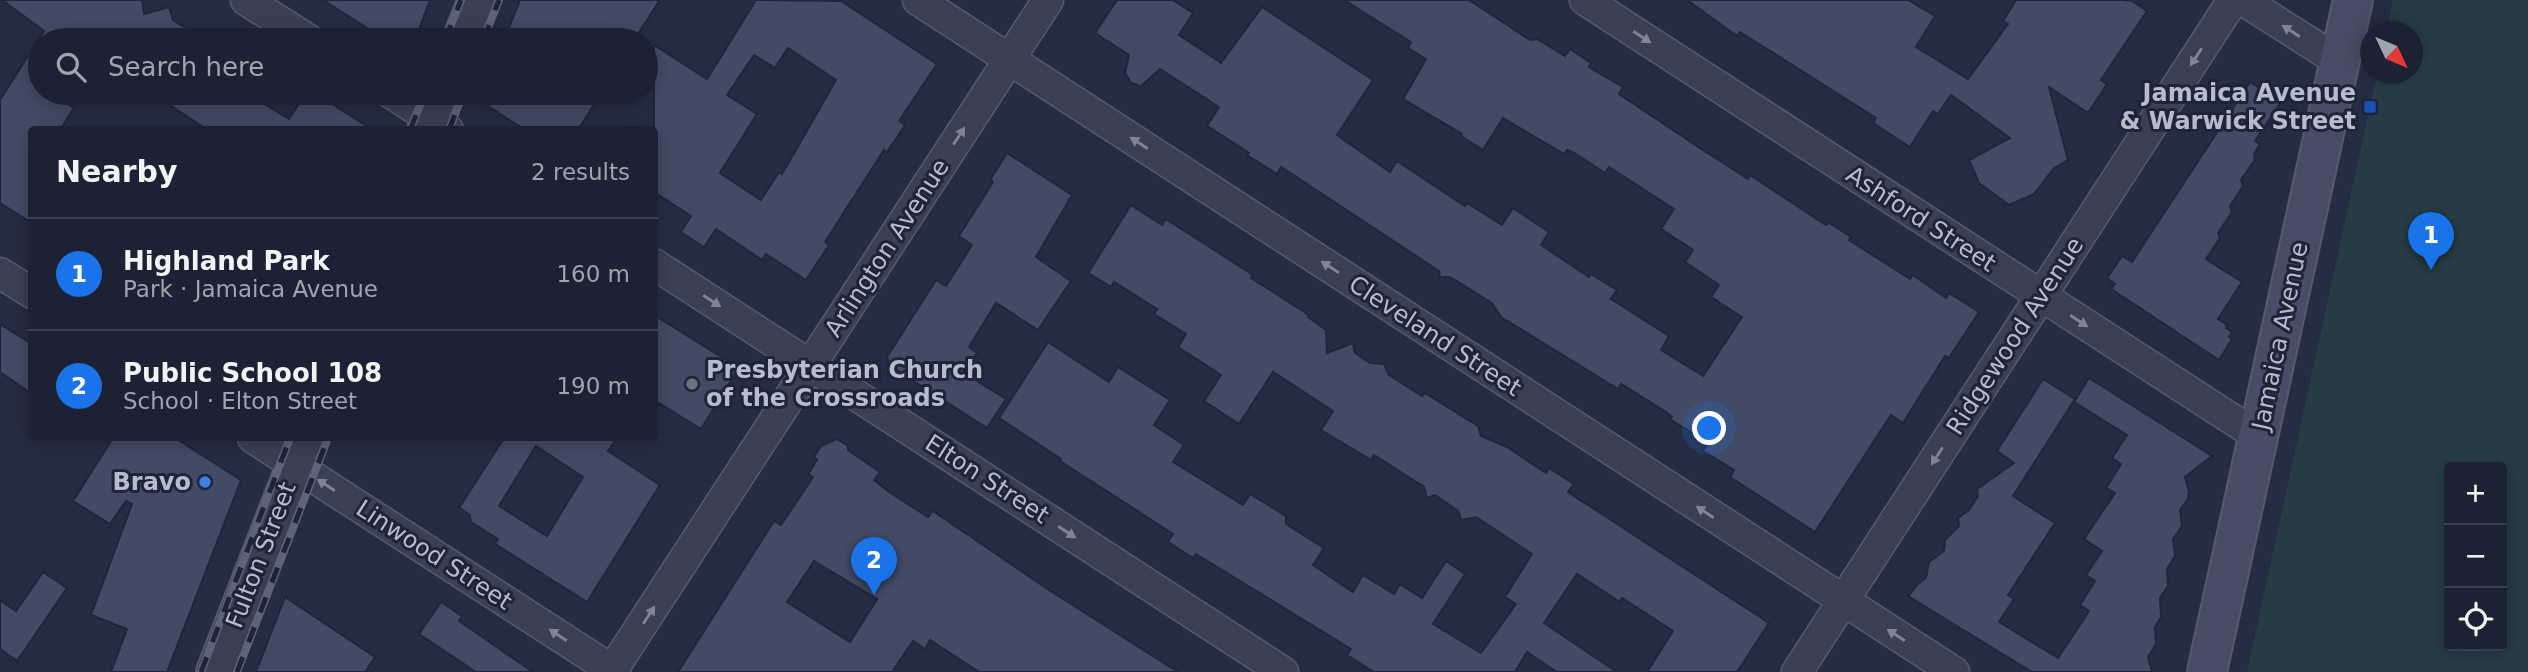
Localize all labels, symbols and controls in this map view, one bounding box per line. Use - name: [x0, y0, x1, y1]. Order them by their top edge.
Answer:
- north arrow: [2360, 21, 2423, 84]
- one-way arrow: [2282, 25, 2301, 38]
- search box: [28, 28, 658, 105]
- one-way arrow: [1632, 31, 1652, 44]
- icon: search: [52, 48, 90, 86]
- one-way arrow: [2189, 48, 2202, 67]
- text: Search here: [108, 52, 264, 82]
- place label: Jamaica Avenue & Warwick Street: [2120, 79, 2356, 135]
- marker: Jamaica Avenue & Warwick Street: [2362, 99, 2378, 115]
- one-way arrow: [953, 127, 966, 146]
- one-way arrow: [1129, 137, 1149, 150]
- text: Nearby: [56, 154, 178, 189]
- street label: Arlington Avenue: [819, 154, 955, 342]
- text: 2 results: [531, 159, 630, 185]
- street label: Ashford Street: [1841, 160, 2001, 278]
- pin: 1: [2408, 212, 2454, 270]
- street label: Ridgewood Avenue: [1941, 232, 2089, 440]
- street label: Jamaica Avenue: [2246, 240, 2314, 434]
- text: Highland Park: [123, 246, 329, 276]
- text: 1: [71, 261, 87, 287]
- text: 160 m: [556, 261, 630, 287]
- one-way arrow: [1320, 261, 1339, 274]
- street label: Cleveland Street: [1344, 270, 1526, 402]
- text: Park · Jamaica Avenue: [123, 276, 378, 302]
- one-way arrow: [702, 294, 721, 307]
- one-way arrow: [2070, 315, 2089, 328]
- place label: Presbyterian Church of the Crossroads: [706, 356, 983, 412]
- text: Public School 108: [123, 358, 382, 388]
- text: 2: [71, 373, 87, 399]
- text: 190 m: [556, 373, 630, 399]
- marker: Presbyterian Church of the Crossroads: [684, 376, 700, 392]
- text: School · Elton Street: [123, 388, 357, 414]
- your location: [1692, 411, 1726, 445]
- street label: Elton Street: [920, 429, 1054, 529]
- one-way arrow: [1930, 447, 1943, 466]
- map controls: [2444, 462, 2507, 651]
- button: +: [2444, 462, 2507, 525]
- place label: Bravo: [113, 468, 191, 496]
- marker: Bravo: [197, 474, 213, 490]
- street label: Fulton Street: [220, 478, 302, 632]
- one-way arrow: [316, 478, 335, 491]
- street label: Linwood Street: [351, 494, 517, 616]
- one-way arrow: [1695, 505, 1715, 518]
- one-way arrow: [1057, 525, 1077, 538]
- button: −: [2444, 525, 2507, 588]
- pin: 2: [851, 537, 897, 595]
- button: locate: [2444, 588, 2507, 651]
- one-way arrow: [642, 605, 655, 625]
- one-way arrow: [548, 628, 567, 641]
- one-way arrow: [1886, 629, 1906, 642]

